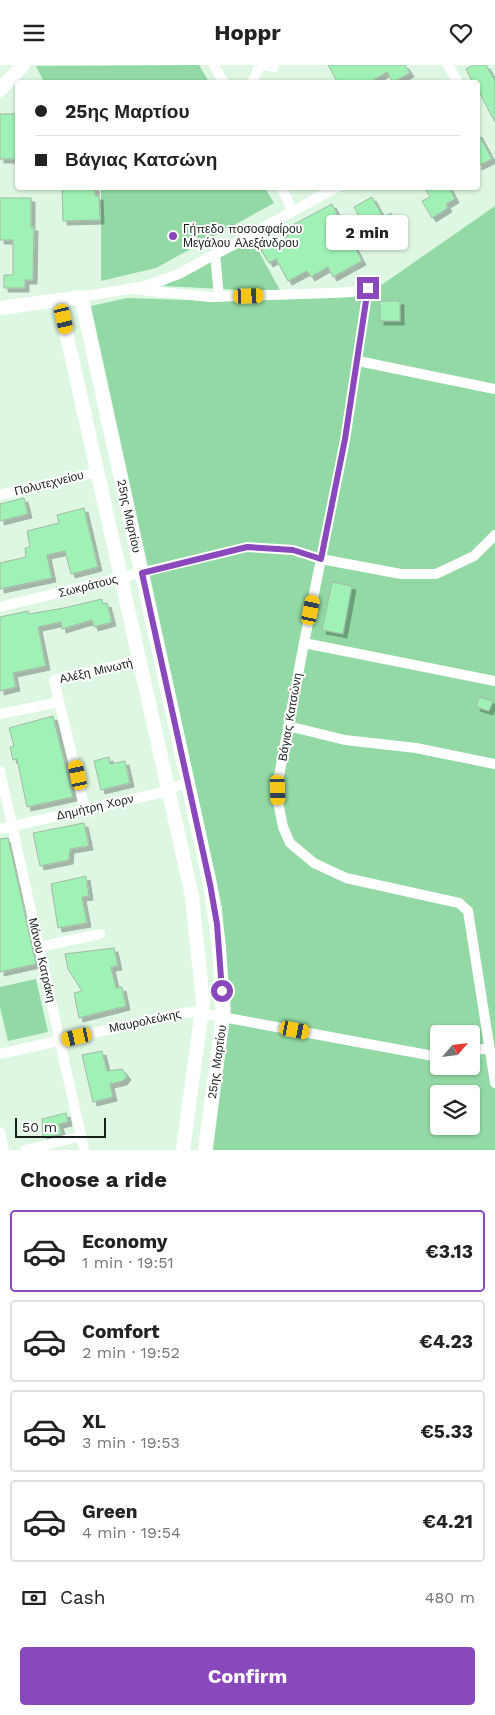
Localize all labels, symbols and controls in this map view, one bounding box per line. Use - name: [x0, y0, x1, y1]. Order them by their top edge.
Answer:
- icon: menu: [20, 19, 48, 47]
- icon: heart: [447, 19, 475, 47]
- text: Hoppr: [214, 20, 281, 45]
- text: 25ης Μαρτίου: [65, 100, 189, 123]
- text: Βάγιας Κατσώνη: [65, 148, 217, 171]
- callout: 2 min: [327, 215, 409, 251]
- place label: Γήπεδο ποσοσφαίρου Μεγάλου Αλεξάνδρου: [183, 222, 302, 250]
- text: 2 min: [345, 223, 389, 242]
- marker: Γήπεδο ποσοσφαίρου Μεγάλου Αλεξάνδρου: [167, 230, 179, 242]
- route end: [357, 277, 379, 299]
- car: [233, 288, 264, 304]
- car: [53, 303, 74, 335]
- street label: Πολυτεχνείου: [13, 468, 85, 498]
- street label: 25ης Μαρτίου: [114, 478, 144, 554]
- street label: Σωκράτους: [57, 572, 119, 600]
- car: [300, 594, 321, 626]
- street label: Αλέξη Μινωτή: [58, 656, 134, 686]
- street label: Βάγιας Κατσώνη: [275, 672, 305, 762]
- car: [67, 759, 88, 791]
- car: [269, 775, 286, 805]
- street label: Δημήτρη Χορν: [55, 791, 135, 823]
- street label: Μάνου Κατράκη: [25, 916, 59, 1004]
- route start: [211, 980, 233, 1002]
- street label: Μαυρολεύκης: [108, 1007, 182, 1035]
- car: [278, 1020, 311, 1040]
- street label: 25ης Μαρτίου: [205, 1024, 229, 1100]
- north arrow: [430, 1025, 480, 1075]
- map controls: [430, 1025, 480, 1135]
- car: [60, 1026, 93, 1048]
- button: layers: [430, 1085, 480, 1135]
- scale bar: [15, 1115, 106, 1138]
- text: 50 m: [22, 1119, 57, 1135]
- text: Choose a ride: [20, 1167, 167, 1192]
- icon: car: [22, 1229, 67, 1274]
- text: Economy: [82, 1230, 167, 1253]
- text: €3.13: [425, 1240, 473, 1263]
- text: 1 min · 19:51: [82, 1253, 174, 1272]
- icon: car: [22, 1319, 67, 1364]
- text: Comfort: [82, 1320, 160, 1343]
- text: €4.23: [419, 1330, 473, 1353]
- text: 2 min · 19:52: [82, 1343, 180, 1362]
- icon: car: [22, 1409, 67, 1454]
- text: XL: [82, 1410, 106, 1433]
- text: €5.33: [421, 1420, 473, 1443]
- text: 3 min · 19:53: [82, 1433, 180, 1452]
- icon: car: [22, 1499, 67, 1544]
- text: Green: [82, 1500, 138, 1523]
- text: €4.21: [422, 1510, 473, 1533]
- text: 4 min · 19:54: [82, 1523, 181, 1542]
- icon: cash: [20, 1584, 48, 1612]
- text: Cash: [60, 1586, 106, 1609]
- text: 480 m: [425, 1588, 475, 1607]
- button: Confirm: [20, 1647, 475, 1705]

